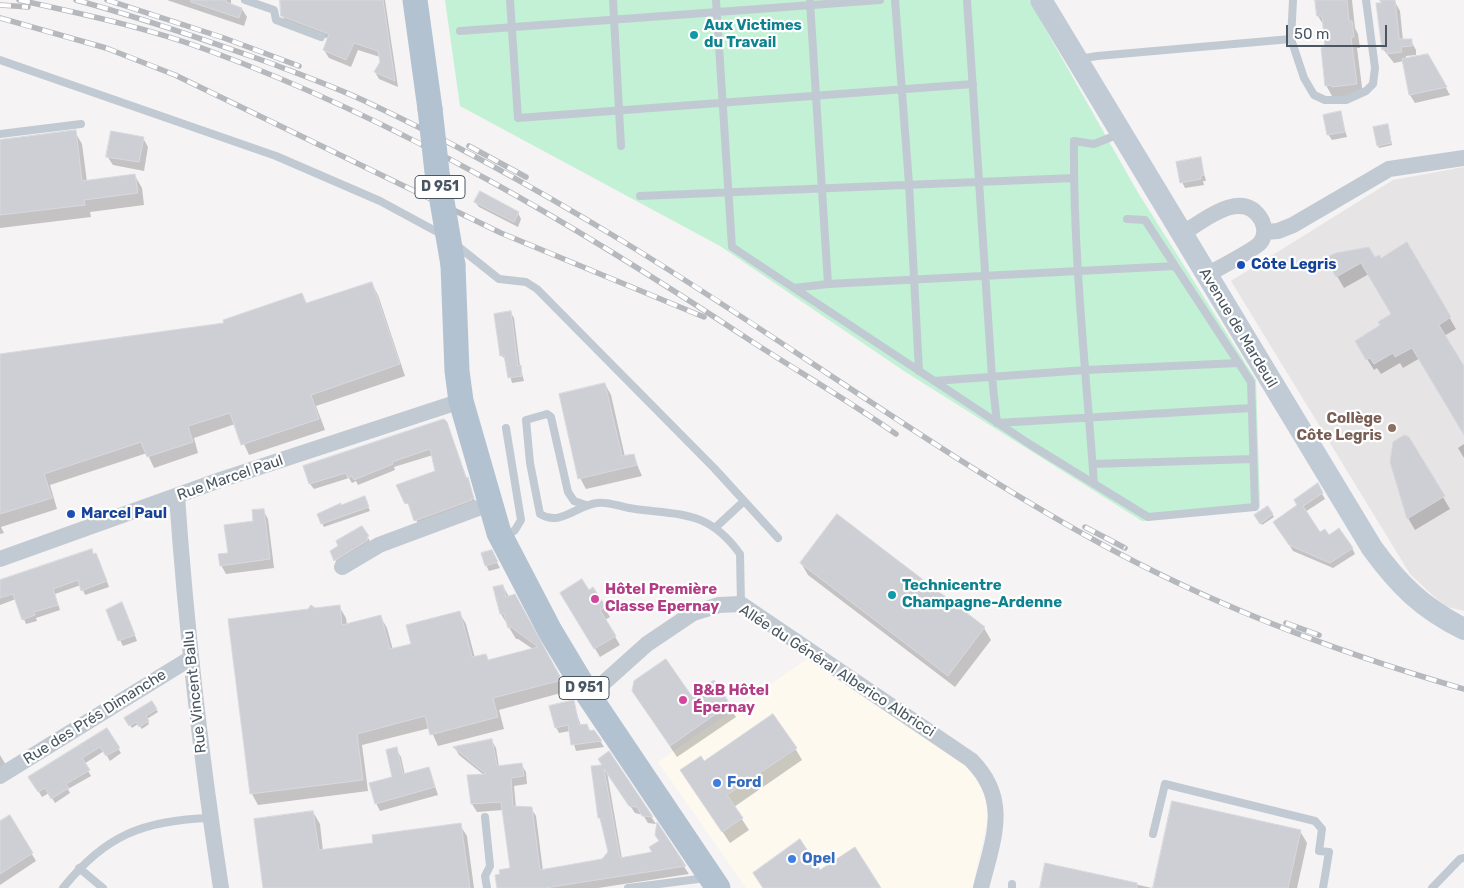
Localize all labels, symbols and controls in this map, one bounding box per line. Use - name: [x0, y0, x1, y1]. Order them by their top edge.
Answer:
- scale bar: [1289, 15, 1390, 47]
- place label: Aux Victimes du Travail: [704, 17, 802, 52]
- text: 50 m: [1294, 25, 1329, 43]
- marker: Aux Victimes du Travail: [688, 29, 700, 41]
- road number: D 951: [415, 176, 465, 198]
- place label: Côte Legris: [1251, 256, 1336, 274]
- marker: Côte Legris: [1235, 259, 1247, 271]
- street label: Avenue de Mardeuil: [1195, 265, 1281, 391]
- place label: Collège Côte Legris: [1297, 410, 1382, 445]
- marker: Collège Côte Legris: [1386, 422, 1398, 434]
- street label: Rue Marcel Paul: [175, 451, 285, 505]
- place label: Marcel Paul: [81, 505, 167, 523]
- marker: Marcel Paul: [65, 508, 77, 520]
- place label: Technicentre Champagne-Ardenne: [902, 577, 1062, 612]
- place label: Hôtel Première Classe Epernay: [605, 581, 719, 616]
- marker: Technicentre Champagne-Ardenne: [886, 589, 898, 601]
- marker: Hôtel Première Classe Epernay: [589, 593, 601, 605]
- street label: Allée du Général Alberico Albricci: [736, 601, 938, 741]
- street label: Rue Vincent Ballu: [180, 630, 210, 754]
- street label: Rue des Prés Dimanche: [20, 666, 170, 768]
- road number: D 951: [559, 676, 609, 700]
- place label: B&B Hôtel Épernay: [693, 682, 769, 717]
- marker: B&B Hôtel Épernay: [677, 694, 689, 706]
- place label: Ford: [727, 774, 761, 792]
- marker: Ford: [711, 777, 723, 789]
- place label: Opel: [802, 850, 835, 868]
- marker: Opel: [786, 853, 798, 865]

